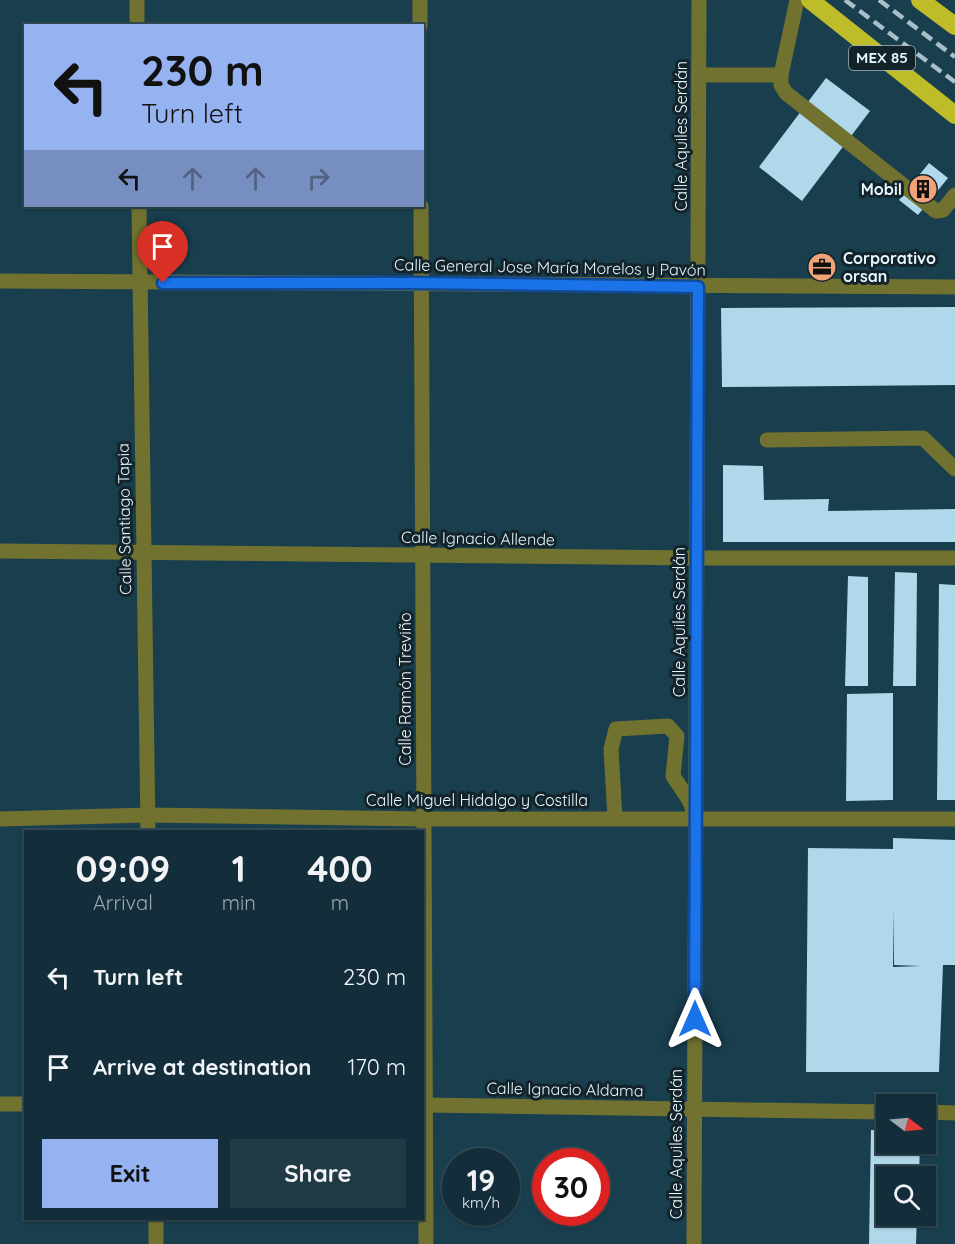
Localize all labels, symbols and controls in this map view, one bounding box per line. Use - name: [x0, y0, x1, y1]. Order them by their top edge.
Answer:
- text: 230 m: [141, 44, 264, 97]
- road number: MEX 85: [849, 46, 915, 70]
- icon: left: [42, 48, 120, 126]
- street label: Calle Aquiles Serdán: [671, 61, 691, 211]
- text: Turn left: [141, 96, 243, 130]
- icon: left: [113, 162, 146, 195]
- icon: ahead: [176, 162, 209, 195]
- icon: ahead: [239, 162, 272, 195]
- icon: right: [302, 162, 335, 195]
- building icon: Mobil: [907, 173, 939, 205]
- place label: Mobil: [861, 179, 902, 199]
- pin: [137, 221, 188, 283]
- icon: arrive: [146, 230, 179, 263]
- place label: Corporativo orsan: [843, 248, 936, 286]
- office icon: Corporativo orsan: [806, 251, 838, 283]
- street label: Calle General Jose María Morelos y Pavón: [394, 254, 706, 280]
- street label: Calle Santiago Tapia: [113, 443, 135, 595]
- street label: Calle Ignacio Allende: [401, 527, 555, 549]
- street label: Calle Aquiles Serdán: [669, 547, 689, 697]
- street label: Calle Ramón Treviño: [395, 612, 415, 766]
- street label: Calle Miguel Hidalgo y Costilla: [366, 790, 588, 810]
- text: 09:09: [75, 846, 170, 891]
- text: 1: [232, 846, 246, 891]
- text: 400: [307, 846, 373, 891]
- text: Arrival: [93, 890, 153, 915]
- text: min: [222, 890, 256, 915]
- text: m: [331, 890, 349, 915]
- icon: left: [42, 961, 75, 994]
- text: Turn left: [93, 963, 183, 991]
- text: 230 m: [343, 963, 406, 991]
- position arrow: [663, 987, 727, 1051]
- icon: arrive: [42, 1051, 75, 1084]
- text: Arrive at destination: [93, 1053, 311, 1081]
- text: 170 m: [347, 1053, 406, 1081]
- street label: Calle Aquiles Serdán: [666, 1069, 686, 1219]
- street label: Calle Ignacio Aldama: [486, 1078, 644, 1100]
- north arrow: [876, 1094, 936, 1154]
- map controls: [876, 1094, 936, 1226]
- button: Exit: [42, 1139, 218, 1208]
- button: Share: [230, 1139, 406, 1208]
- speed limit sign: 30: [532, 1148, 610, 1226]
- text: 19: [467, 1161, 495, 1199]
- button: search: [876, 1166, 936, 1226]
- text: km/h: [462, 1193, 500, 1212]

